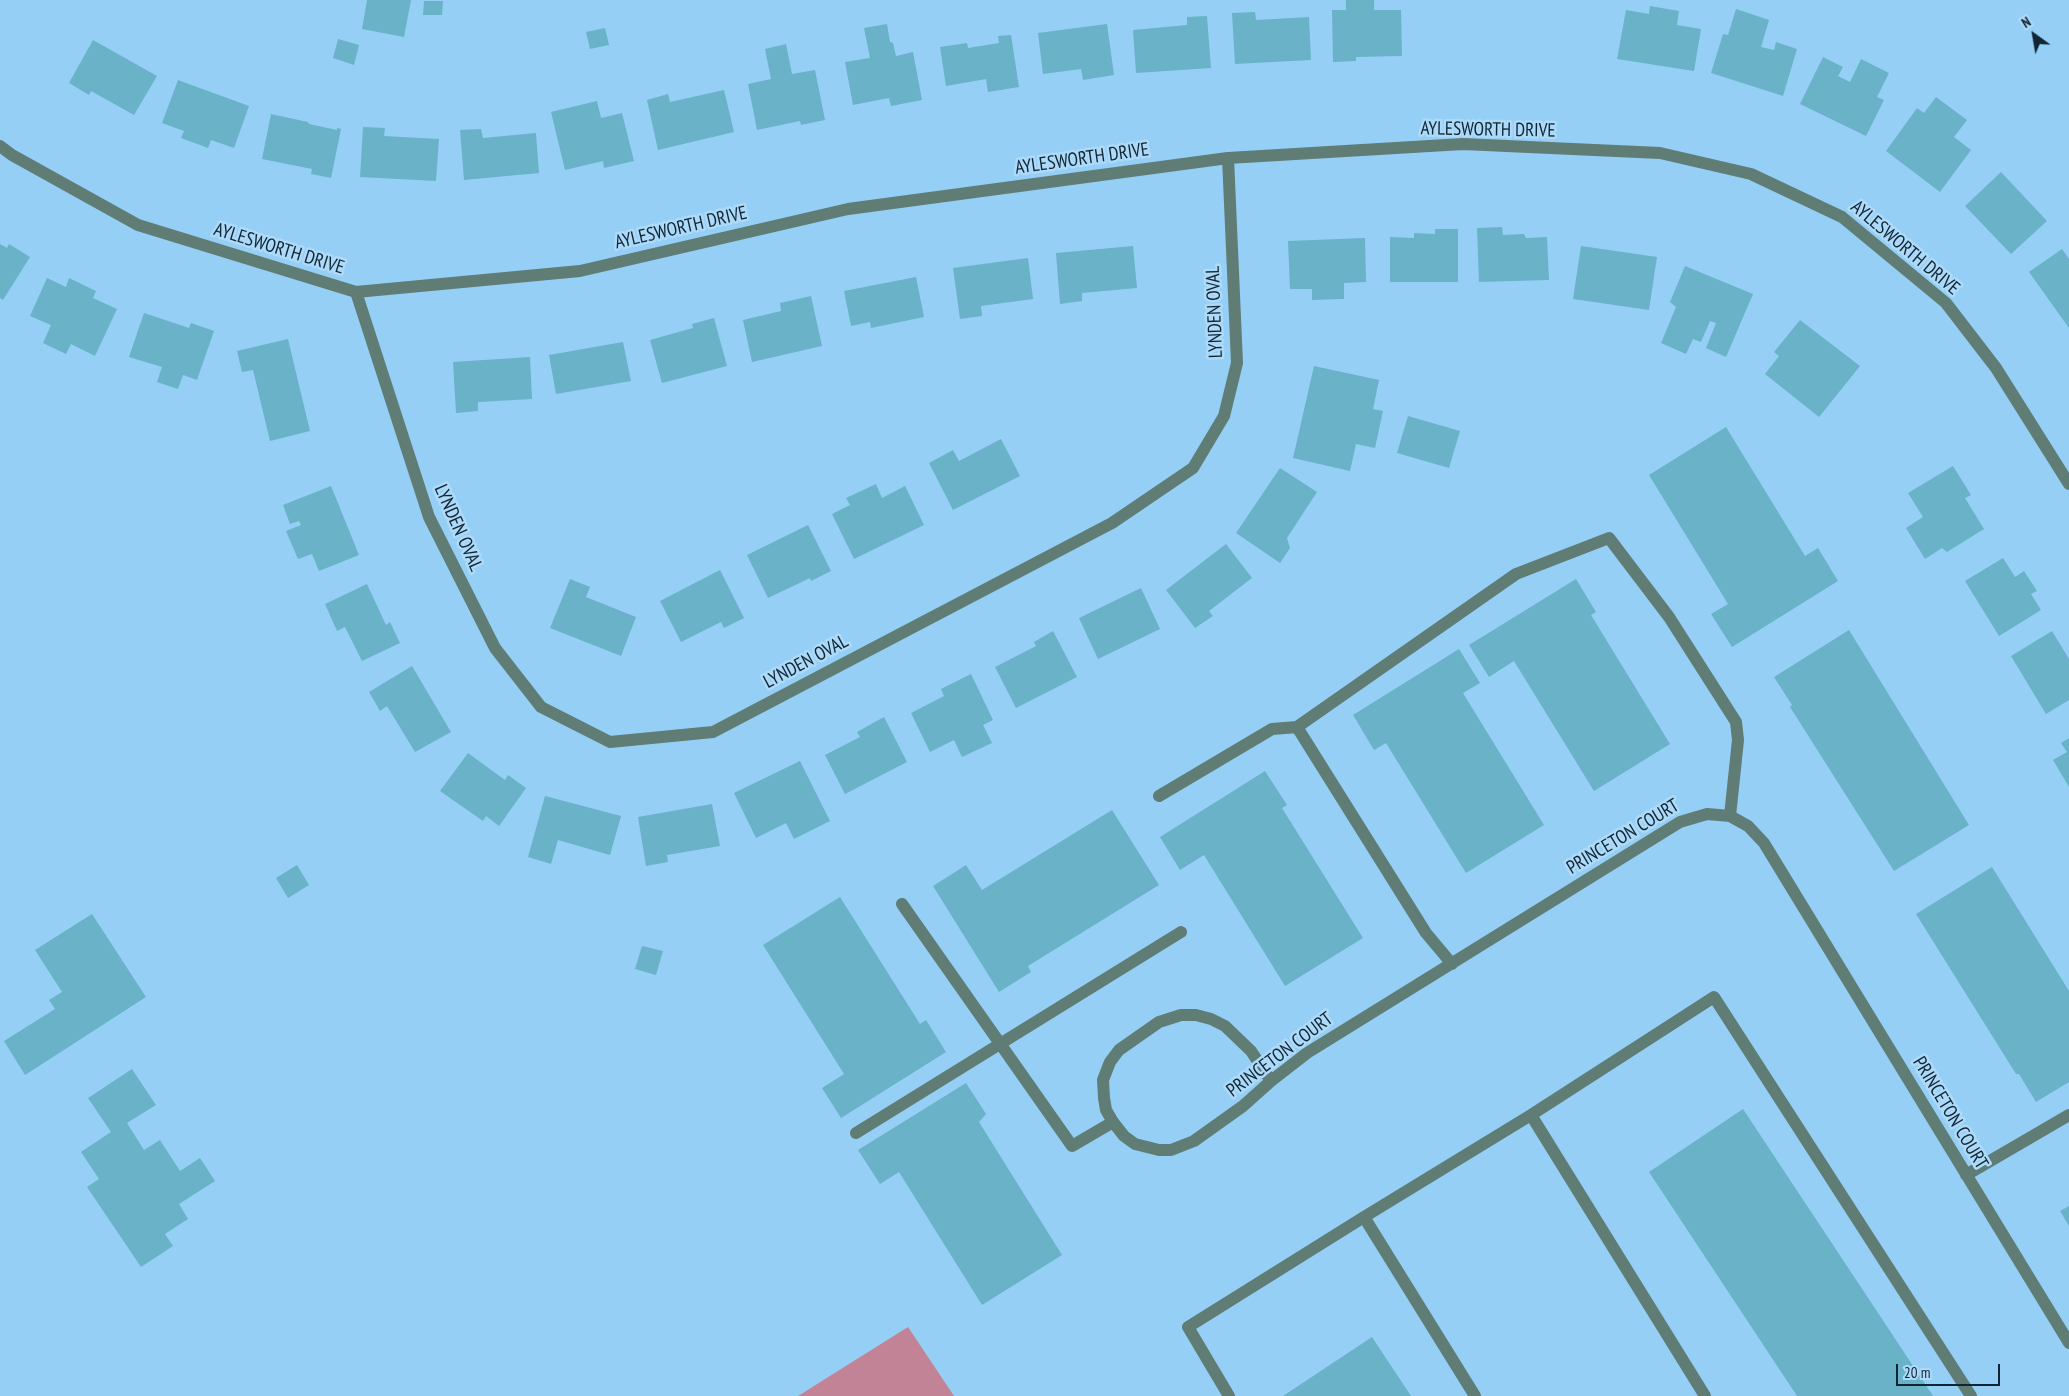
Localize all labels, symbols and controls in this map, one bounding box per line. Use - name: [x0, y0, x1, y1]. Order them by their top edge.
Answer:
- north arrow: [2009, 10, 2059, 60]
- text: N: [2018, 13, 2034, 32]
- street label: AYLESWORTH DRIVE: [1420, 117, 1556, 143]
- street label: AYLESWORTH DRIVE: [1014, 138, 1150, 180]
- street label: AYLESWORTH DRIVE: [1846, 196, 1964, 300]
- street label: AYLESWORTH DRIVE: [613, 202, 749, 254]
- street label: AYLESWORTH DRIVE: [211, 218, 347, 280]
- street label: LYNDEN OVAL: [1202, 265, 1228, 359]
- street label: LYNDEN OVAL: [429, 481, 487, 575]
- street label: LYNDEN OVAL: [760, 630, 852, 694]
- street label: PRINCETON COURT: [1563, 795, 1683, 879]
- street label: PRINCETON COURT: [1222, 1008, 1338, 1102]
- street label: PRINCETON COURT: [1908, 1053, 1992, 1173]
- scale bar: [1899, 1354, 2003, 1386]
- text: 20 m: [1904, 1363, 1930, 1382]

